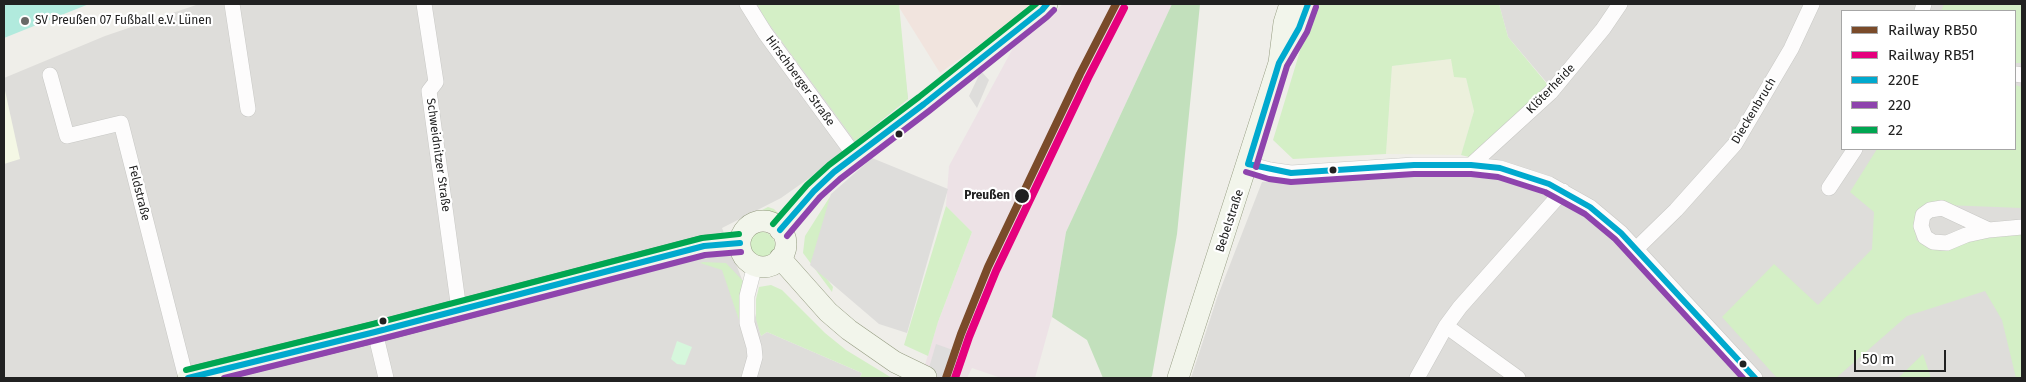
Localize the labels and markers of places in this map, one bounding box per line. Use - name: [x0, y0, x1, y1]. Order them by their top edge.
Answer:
- place label: SV Preußen 07 Fußball e.V. Lünen: [35, 14, 212, 28]
- marker: SV Preußen 07 Fußball e.V. Lünen: [19, 15, 31, 27]
- unlabelled marker: [894, 129, 904, 139]
- unlabelled marker: [1328, 165, 1338, 175]
- marker: Preußen: [1013, 187, 1031, 205]
- place label: Preußen: [964, 189, 1010, 203]
- unlabelled marker: [378, 316, 388, 326]
- unlabelled marker: [1738, 359, 1748, 369]

